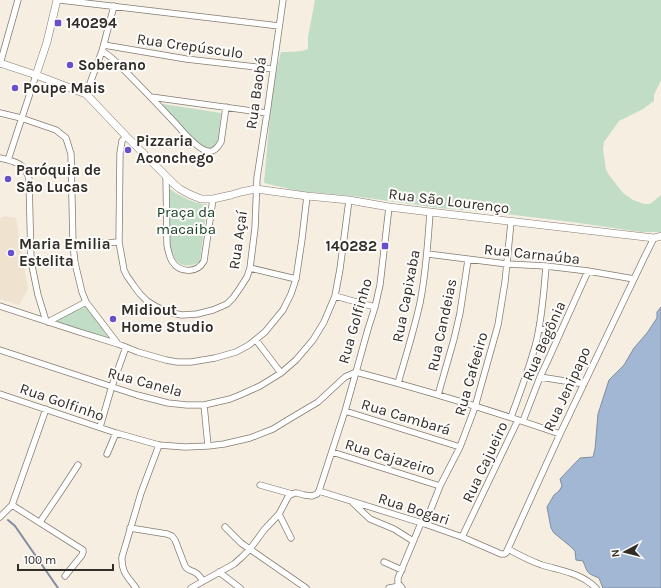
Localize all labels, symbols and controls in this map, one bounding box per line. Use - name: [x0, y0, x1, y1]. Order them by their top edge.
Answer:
- place label: 140294: [66, 14, 117, 32]
- marker: 140294: [53, 18, 63, 28]
- street label: Rua Crepúsculo: [136, 30, 244, 62]
- place label: Soberano: [78, 56, 146, 74]
- street label: Rua Baobá: [242, 56, 270, 130]
- marker: Soberano: [65, 60, 75, 70]
- place label: Poupe Mais: [23, 79, 105, 97]
- marker: Poupe Mais: [10, 83, 20, 93]
- place label: Pizzaria Aconchego: [136, 132, 214, 167]
- marker: Pizzaria Aconchego: [123, 145, 133, 155]
- place label: Paróquia de São Lucas: [16, 161, 101, 196]
- marker: Paróquia de São Lucas: [3, 174, 13, 184]
- street label: Rua São Lourenço: [388, 185, 510, 217]
- park label: Praça da macaiba: [156, 203, 216, 238]
- street label: Rua Açaí: [225, 209, 251, 271]
- place label: Maria Emilia Estelita: [19, 235, 110, 270]
- place label: 140282: [325, 237, 377, 255]
- street label: Rua Carnaúba: [483, 240, 581, 268]
- marker: 140282: [380, 241, 390, 251]
- marker: Maria Emilia Estelita: [6, 248, 16, 258]
- street label: Rua Capixaba: [388, 248, 424, 344]
- street label: Rua Golfinho: [334, 276, 376, 366]
- street label: Rua Candeias: [423, 277, 461, 373]
- street label: Rua Begônia: [518, 298, 570, 384]
- place label: Midiout Home Studio: [121, 301, 214, 336]
- marker: Midiout Home Studio: [108, 314, 118, 324]
- street label: Rua Cafeeiro: [450, 330, 492, 418]
- street label: Rua Jenipapo: [540, 344, 594, 434]
- street label: Rua Canela: [106, 363, 184, 401]
- street label: Rua Golfinho: [17, 379, 107, 425]
- street label: Rua Cambará: [359, 395, 453, 439]
- street label: Rua Cajueiro: [458, 419, 512, 505]
- street label: Rua Cajazeiro: [343, 435, 437, 479]
- street label: Rua Bogari: [376, 489, 452, 529]
- north arrow: [605, 532, 645, 572]
- scale bar: [18, 546, 113, 572]
- text: N: [609, 548, 623, 558]
- text: 100 m: [24, 553, 56, 567]

